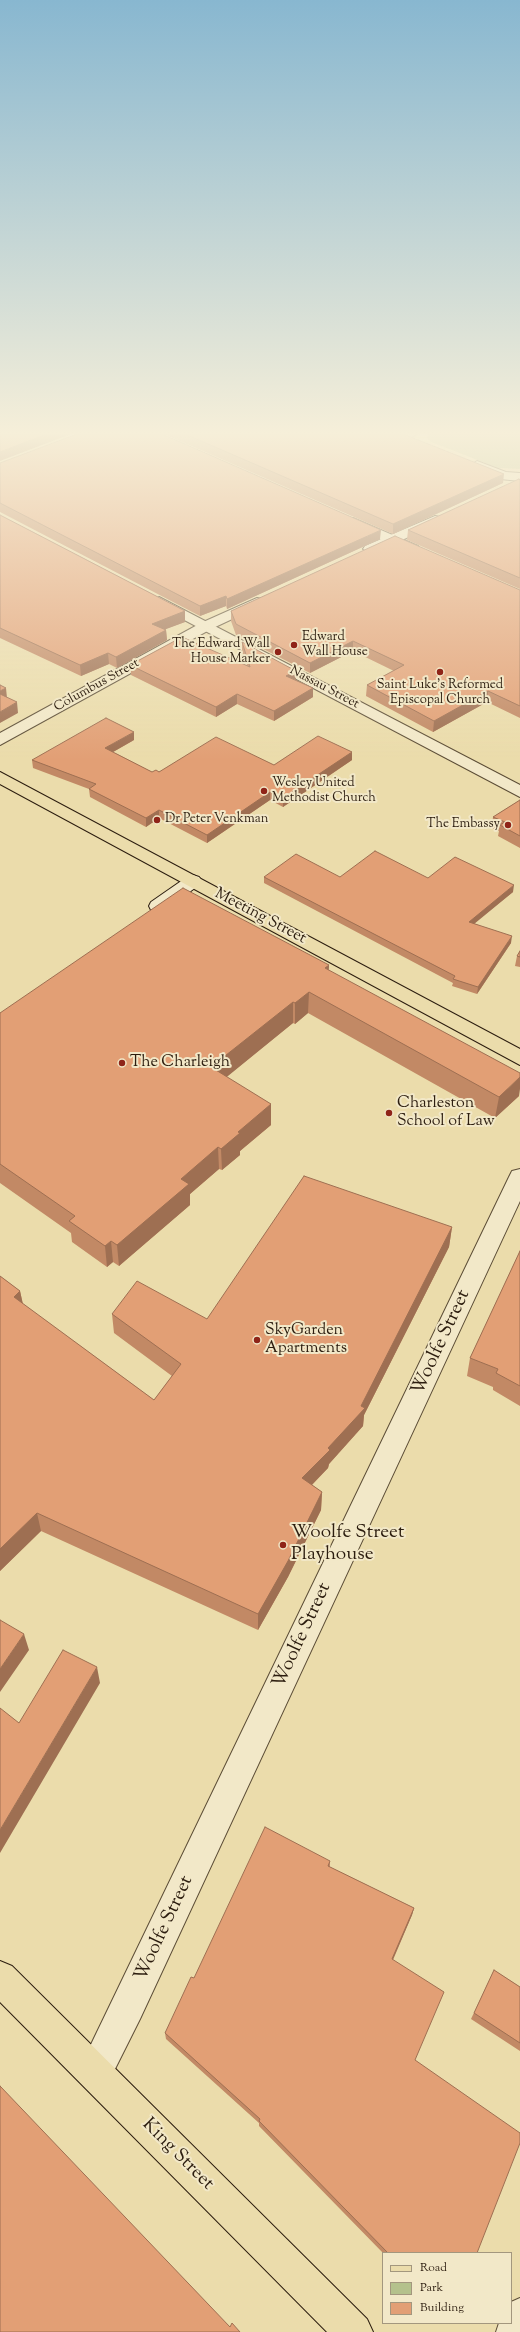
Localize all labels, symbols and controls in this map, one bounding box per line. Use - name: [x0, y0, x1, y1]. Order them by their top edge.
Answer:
- place label: Edward Wall House: [302, 630, 368, 661]
- place label: The Edward Wall House Marker: [172, 637, 270, 668]
- marker: Edward Wall House: [289, 640, 299, 650]
- marker: The Edward Wall House Marker: [273, 647, 283, 657]
- street label: Columbus Street: [52, 656, 142, 716]
- street label: Nassau Street: [287, 663, 361, 713]
- marker: Saint Luke's Reformed Episcopal Church: [435, 667, 445, 677]
- place label: Saint Luke's Reformed Episcopal Church: [377, 678, 503, 709]
- place label: Wesley United Methodist Church: [272, 776, 376, 807]
- marker: Wesley United Methodist Church: [259, 786, 269, 796]
- place label: Dr Peter Venkman: [165, 812, 268, 828]
- marker: Dr Peter Venkman: [152, 815, 162, 825]
- place label: The Embassy: [426, 817, 500, 833]
- marker: The Embassy: [503, 820, 513, 830]
- street label: Meeting Street: [211, 885, 309, 949]
- place label: The Charleigh: [130, 1053, 230, 1073]
- marker: The Charleigh: [117, 1058, 127, 1068]
- place label: Charleston School of Law: [397, 1094, 495, 1132]
- marker: Charleston School of Law: [384, 1108, 394, 1118]
- street label: Woolfe Street: [408, 1287, 476, 1399]
- place label: SkyGarden Apartments: [265, 1321, 347, 1359]
- marker: SkyGarden Apartments: [252, 1335, 262, 1345]
- place label: Woolfe Street Playhouse: [291, 1523, 404, 1567]
- marker: Woolfe Street Playhouse: [278, 1540, 288, 1550]
- street label: Woolfe Street: [269, 1580, 337, 1692]
- street label: Woolfe Street: [131, 1873, 199, 1985]
- street label: King Street: [136, 2114, 218, 2196]
- legend: [382, 2252, 512, 2324]
- text: Road: [420, 2259, 447, 2277]
- text: Park: [420, 2279, 443, 2297]
- text: Building: [420, 2299, 464, 2317]

